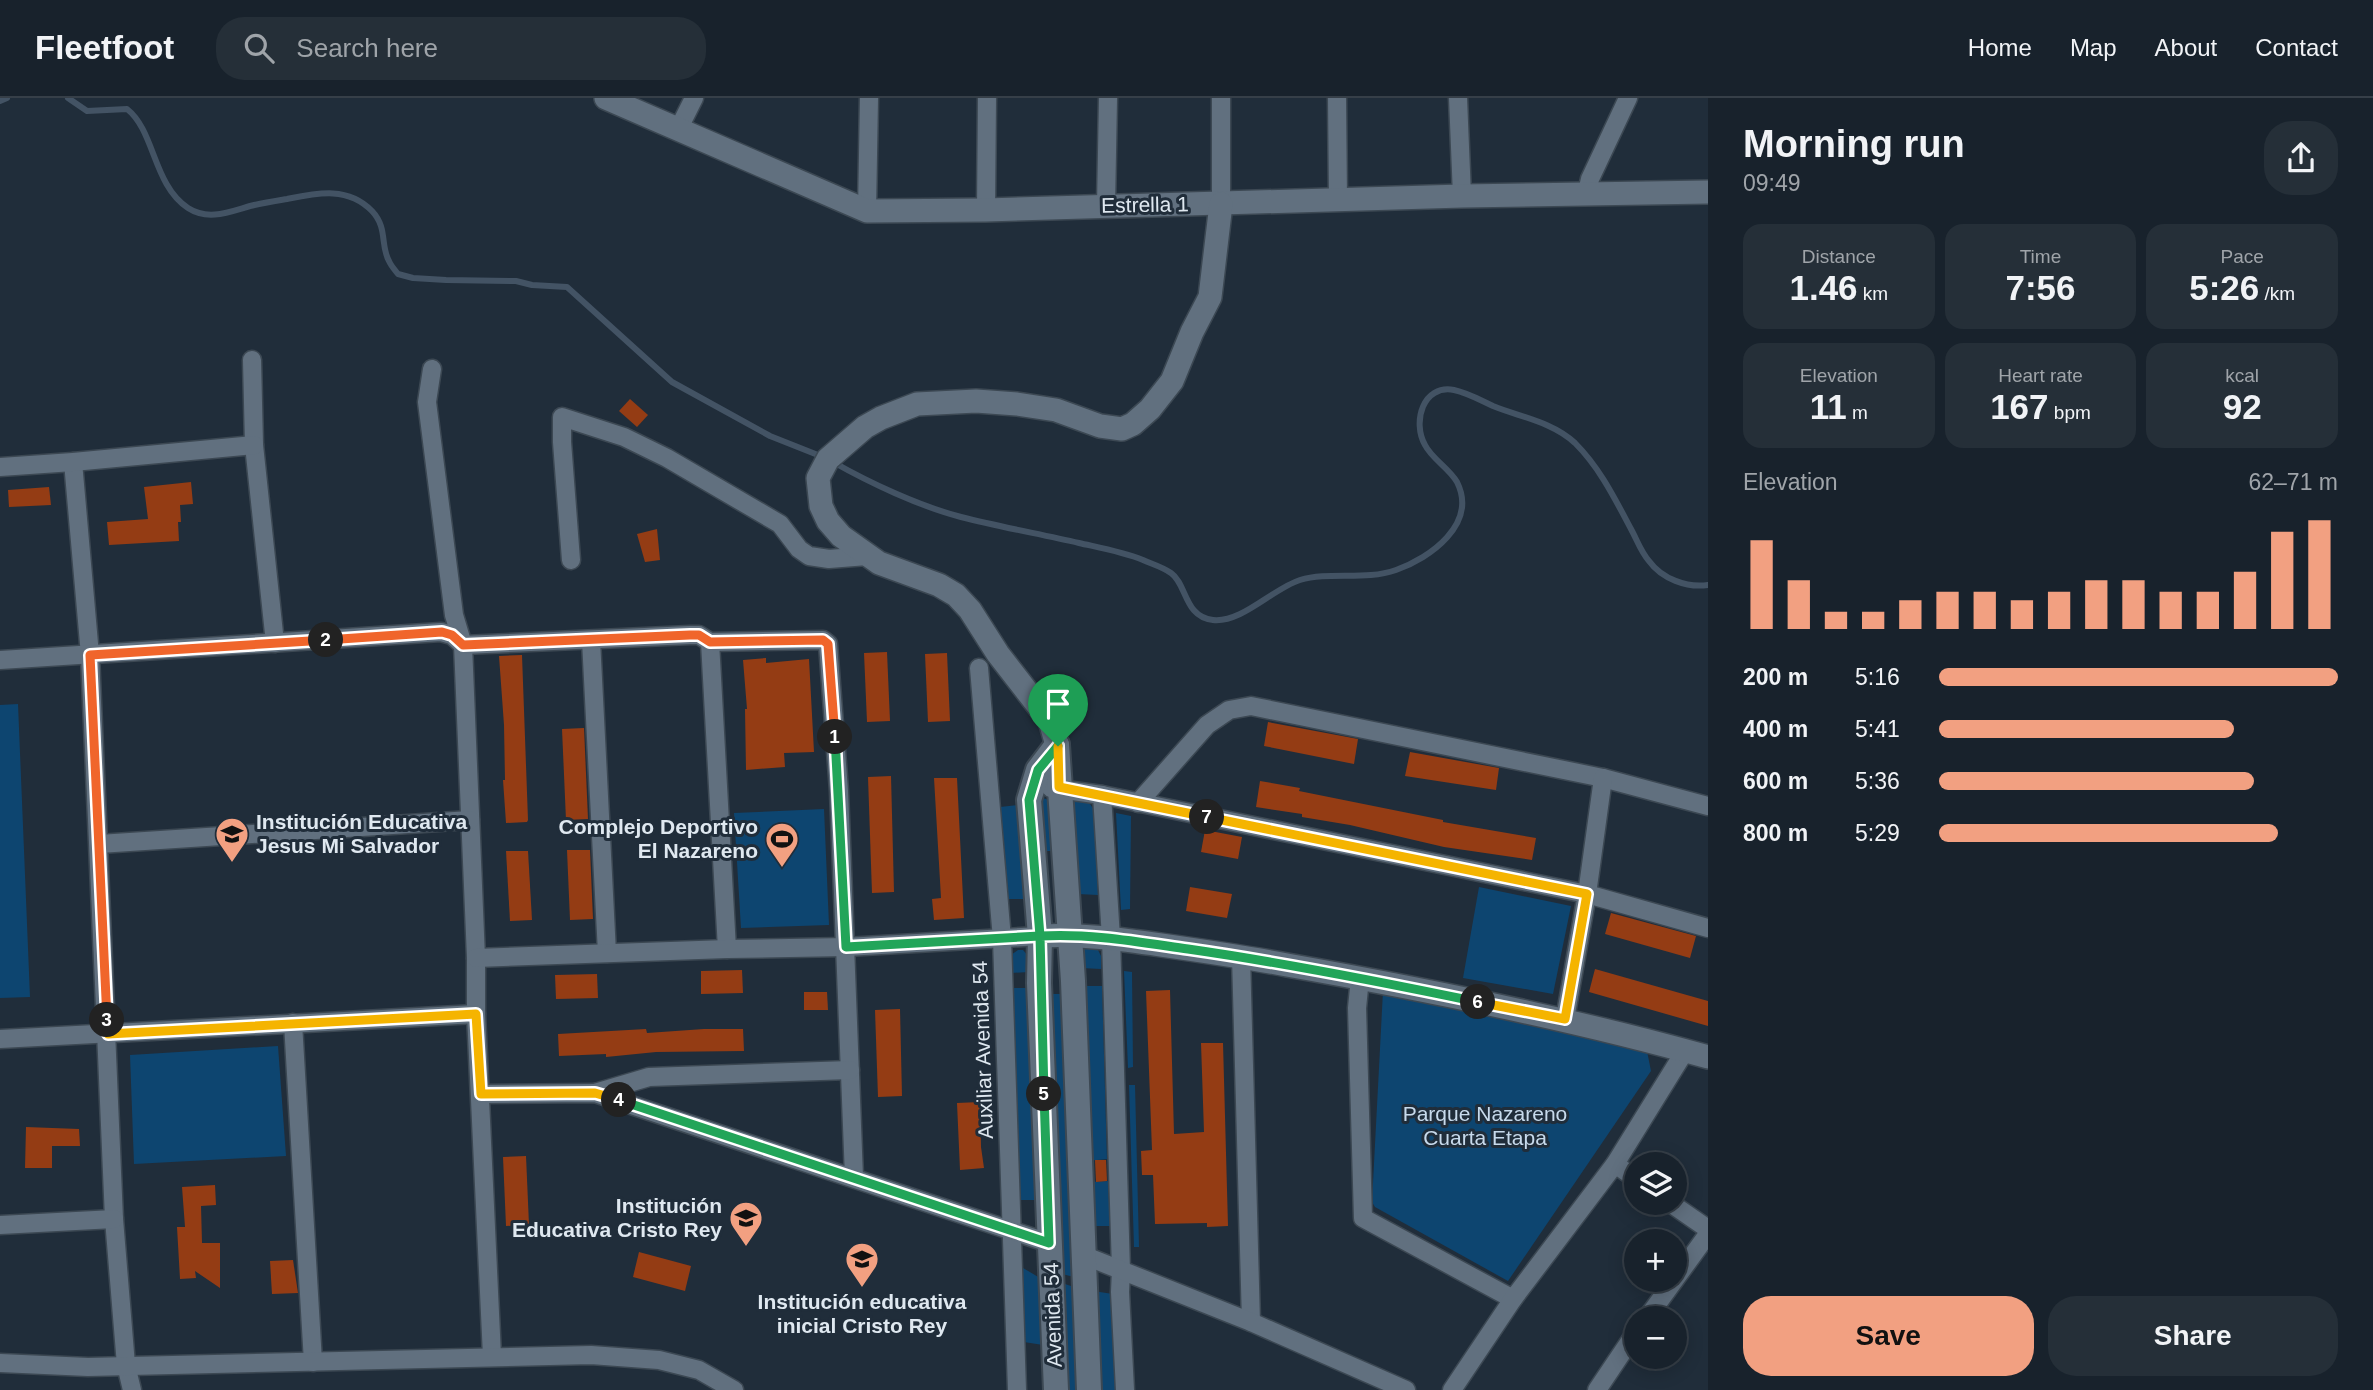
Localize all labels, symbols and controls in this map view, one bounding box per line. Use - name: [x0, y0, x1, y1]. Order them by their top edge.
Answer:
- search box: [216, 17, 706, 80]
- text: Fleetfoot: [35, 29, 174, 66]
- icon: search: [240, 29, 278, 67]
- text: Search here: [296, 33, 438, 63]
- text: Home: [1968, 34, 2032, 61]
- text: Map: [2070, 34, 2117, 61]
- text: About: [2155, 34, 2217, 61]
- text: Contact: [2255, 34, 2338, 61]
- button: share: [2264, 121, 2338, 195]
- text: Morning run: [1743, 123, 1965, 165]
- text: 09:49: [1743, 170, 1801, 196]
- street label: Estrella 1: [1101, 192, 1189, 217]
- text: Distance: [1802, 246, 1876, 267]
- text: Time: [2020, 246, 2061, 267]
- text: Pace: [2221, 246, 2264, 267]
- text: 1.46: [1789, 268, 1858, 307]
- text: 7:56: [2005, 268, 2076, 307]
- text: 5:26: [2189, 268, 2259, 307]
- text: km: [1858, 283, 1888, 304]
- text: /km: [2259, 283, 2295, 304]
- text: Elevation: [1800, 365, 1878, 386]
- text: Heart rate: [1998, 365, 2083, 386]
- text: kcal: [2225, 365, 2259, 386]
- text: 11: [1810, 387, 1847, 426]
- text: 167: [1990, 387, 2049, 426]
- text: 92: [2223, 387, 2262, 426]
- text: m: [1847, 402, 1868, 423]
- text: bpm: [2049, 402, 2091, 423]
- text: Elevation: [1743, 469, 1838, 495]
- text: 62–71 m: [2248, 469, 2338, 495]
- pin: 2: [308, 622, 344, 658]
- text: 2: [320, 629, 331, 650]
- text: 200 m: [1743, 664, 1808, 690]
- text: 5:16: [1855, 664, 1900, 690]
- pin: [1028, 674, 1088, 746]
- icon: arrive: [1039, 685, 1077, 723]
- text: 400 m: [1743, 716, 1808, 742]
- text: 5:41: [1855, 716, 1900, 742]
- pin: 1: [818, 720, 852, 754]
- text: 1: [829, 726, 840, 747]
- text: 600 m: [1743, 768, 1808, 794]
- text: 5:36: [1855, 768, 1900, 794]
- pin: 7: [1190, 800, 1224, 834]
- text: 7: [1201, 806, 1212, 827]
- place label: Institución Educativa Jesus Mi Salvador: [256, 810, 468, 857]
- school or university icon: Institución Educativa Jesus Mi Salvador: [213, 815, 251, 864]
- place label: Complejo Deportivo El Nazareno: [558, 815, 758, 862]
- sports icon: Complejo Deportivo El Nazareno: [763, 820, 801, 869]
- text: 800 m: [1743, 820, 1808, 846]
- text: 5:29: [1855, 820, 1900, 846]
- street label: Auxiliar Avenida 54: [968, 960, 997, 1139]
- pin: 6: [1460, 984, 1496, 1020]
- text: 6: [1472, 991, 1483, 1012]
- pin: 3: [90, 1002, 124, 1038]
- text: 3: [101, 1009, 112, 1030]
- pin: 5: [1026, 1076, 1062, 1112]
- pin: 4: [602, 1082, 636, 1118]
- text: 5: [1038, 1083, 1049, 1104]
- text: 4: [613, 1089, 624, 1110]
- park label: Parque Nazareno Cuarta Etapa: [1403, 1102, 1567, 1149]
- map controls: [1624, 1152, 1687, 1369]
- button: layers: [1624, 1152, 1687, 1215]
- place label: Institución Educativa Cristo Rey: [512, 1194, 722, 1241]
- school or university icon: Institución Educativa Cristo Rey: [727, 1199, 765, 1248]
- button: +: [1624, 1229, 1687, 1292]
- school or university icon: Institución educativa inicial Cristo Rey: [843, 1240, 881, 1289]
- street label: Avenida 54: [1039, 1262, 1066, 1368]
- place label: Institución educativa inicial Cristo Rey: [758, 1290, 967, 1337]
- button: Save: [1743, 1296, 2034, 1376]
- button: Share: [2048, 1296, 2338, 1376]
- button: −: [1624, 1306, 1687, 1369]

